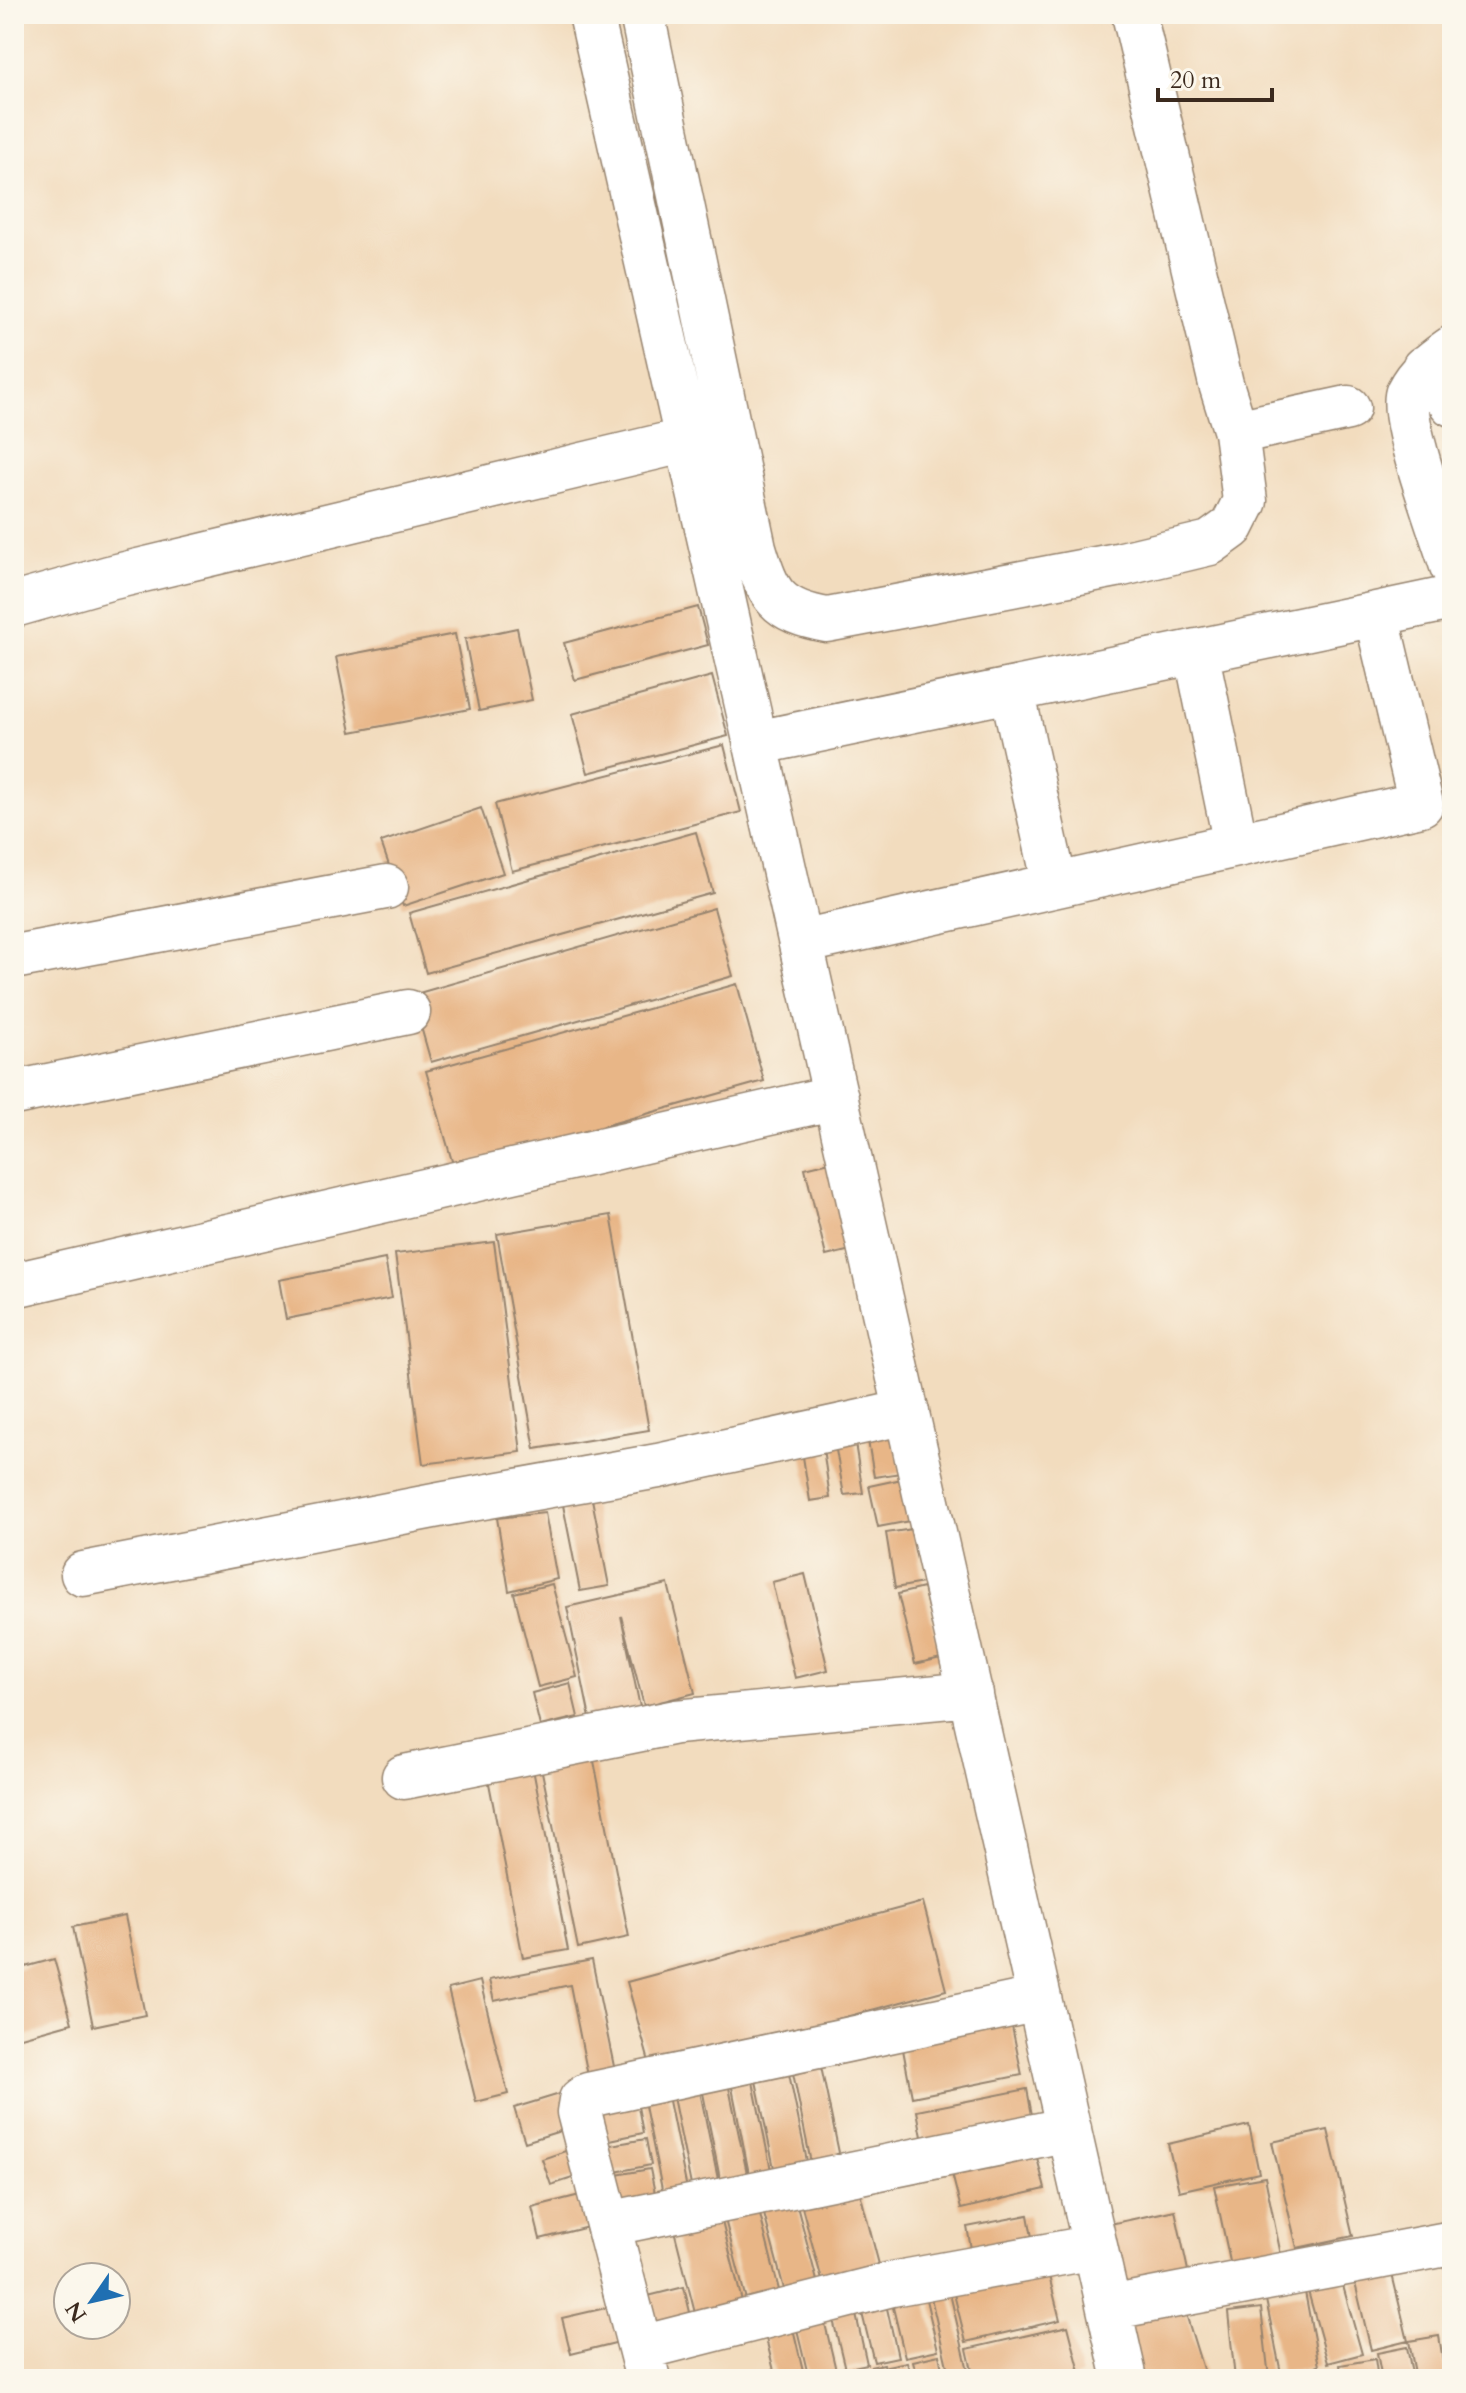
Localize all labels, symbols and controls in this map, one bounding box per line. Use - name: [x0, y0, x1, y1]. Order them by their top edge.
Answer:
- scale bar: [1158, 52, 1272, 102]
- text: 20 m: [1170, 64, 1222, 97]
- north arrow: [52, 2261, 132, 2341]
- text: N: [58, 2295, 94, 2328]

